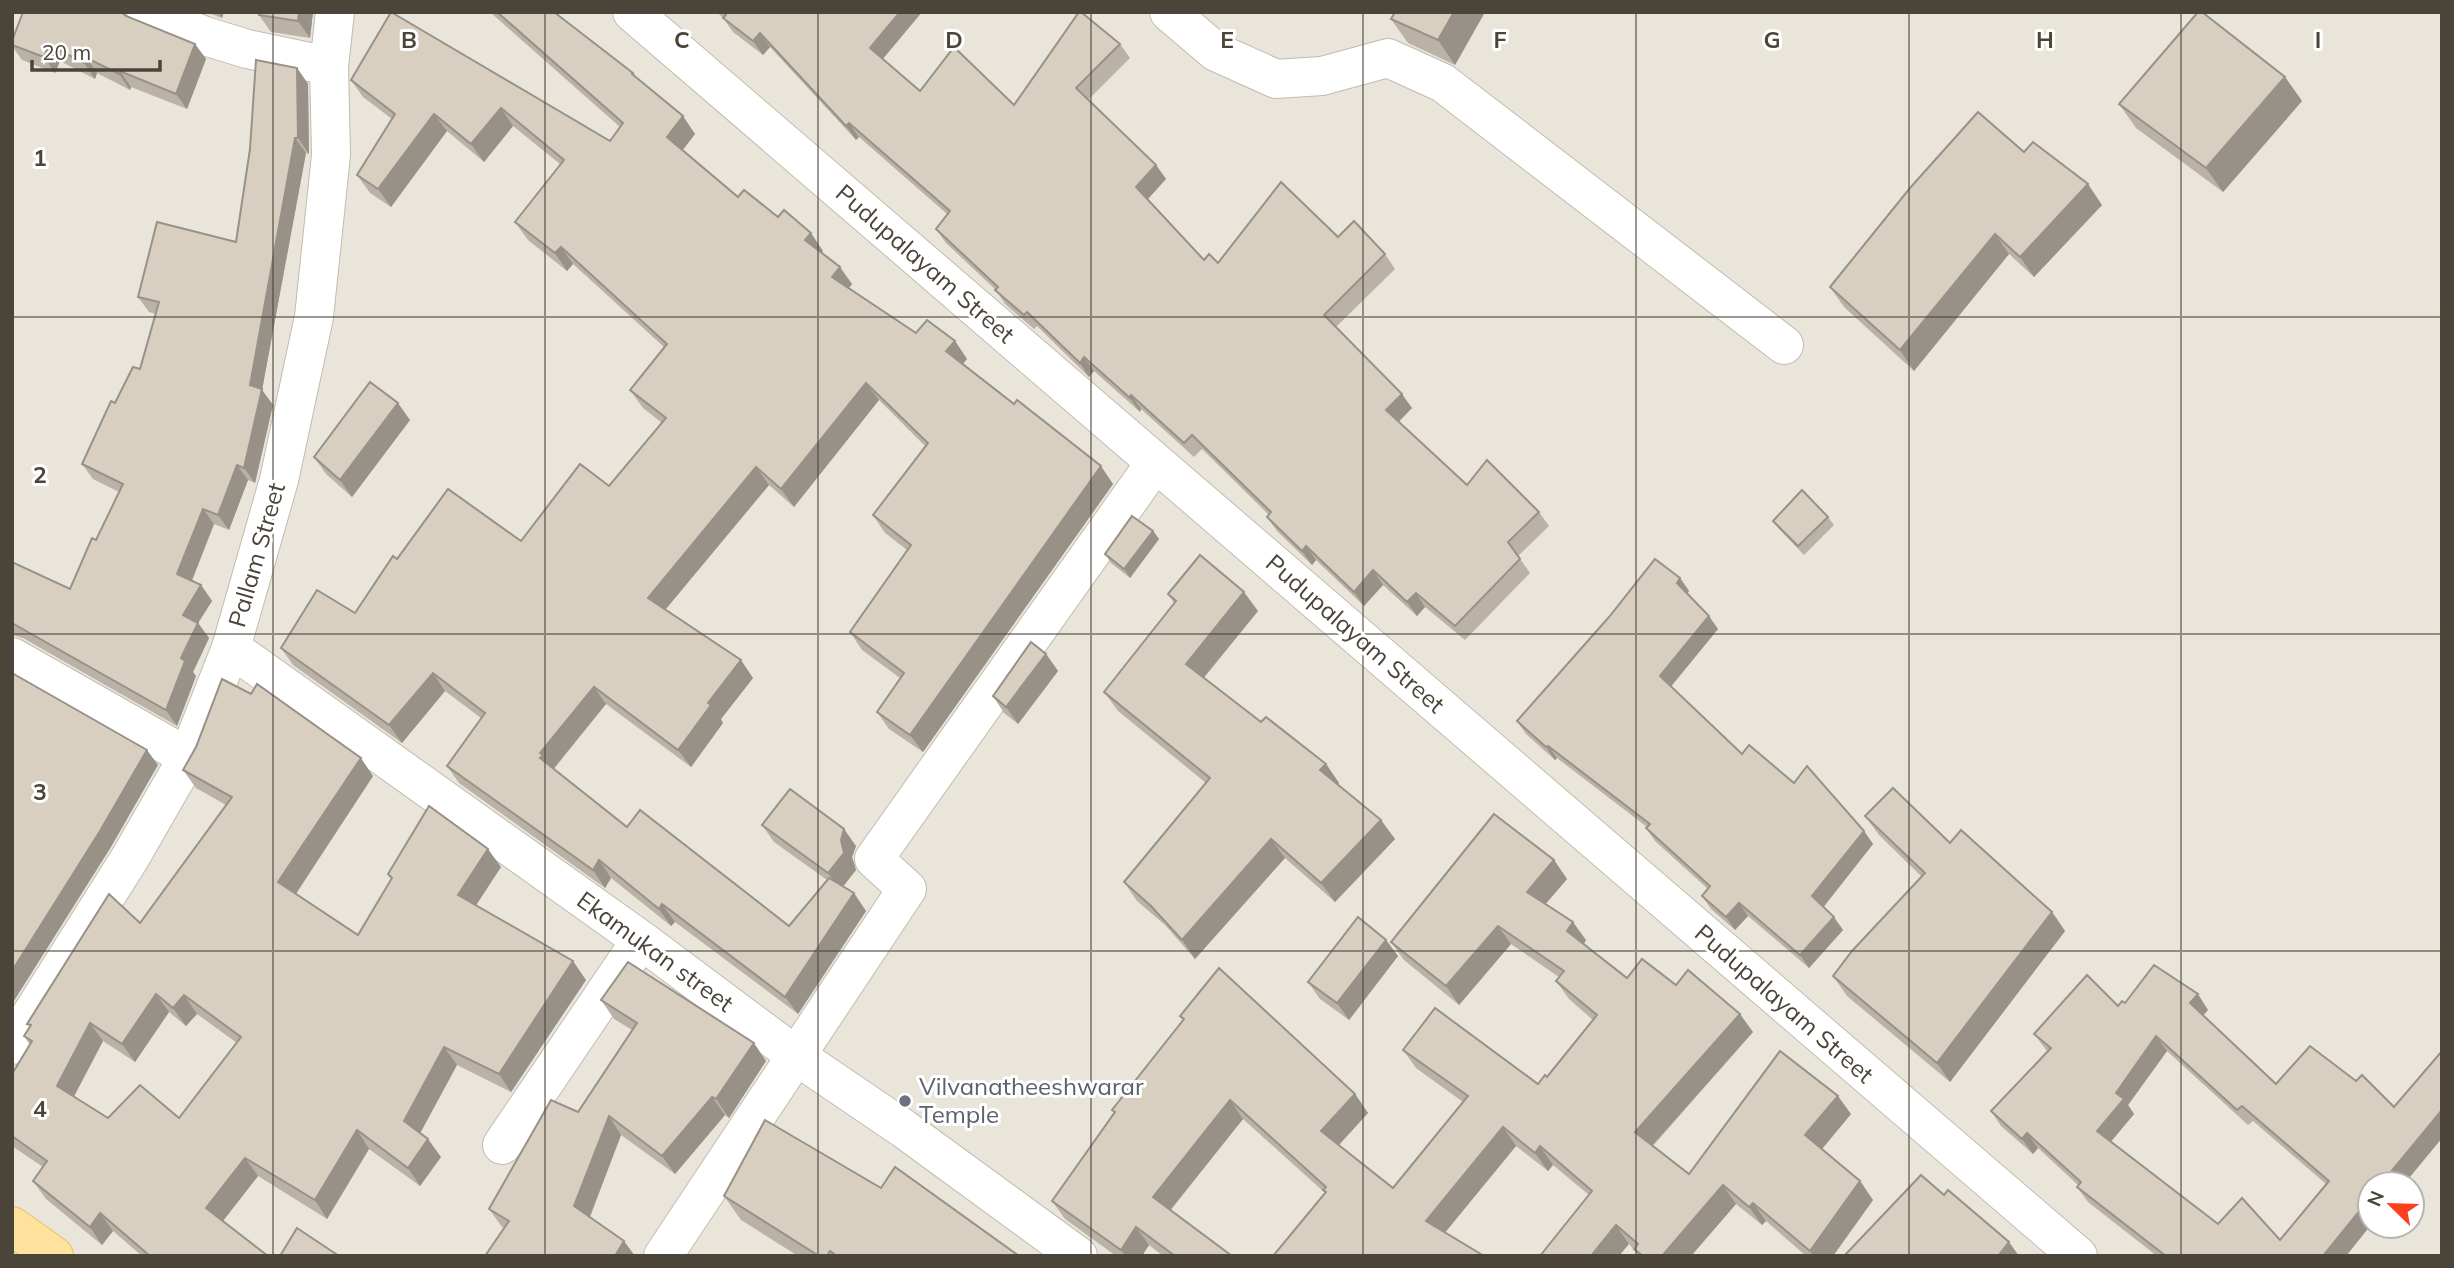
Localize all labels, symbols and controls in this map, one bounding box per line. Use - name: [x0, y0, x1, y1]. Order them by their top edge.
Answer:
- text: B: [401, 25, 417, 54]
- text: C: [674, 25, 690, 54]
- text: D: [945, 25, 963, 54]
- text: E: [1220, 25, 1234, 54]
- text: F: [1493, 25, 1507, 54]
- text: G: [1763, 25, 1781, 54]
- text: H: [2036, 25, 2054, 54]
- text: I: [2315, 25, 2321, 54]
- scale bar: [32, 28, 159, 72]
- text: 20 m: [42, 39, 91, 65]
- text: 1: [33, 143, 47, 172]
- street label: Pudupalayam Street: [830, 177, 1021, 349]
- text: 2: [33, 460, 47, 489]
- street label: Pallam Street: [221, 479, 291, 630]
- street label: Pudupalayam Street: [1260, 547, 1451, 719]
- text: 3: [33, 777, 47, 806]
- street label: Ekamukan street: [572, 884, 740, 1018]
- street label: Pudupalayam Street: [1689, 917, 1880, 1089]
- place label: Vilvanatheeshwarar Temple: [919, 1071, 1144, 1129]
- marker: Vilvanatheeshwarar Temple: [897, 1093, 913, 1109]
- text: 4: [33, 1094, 47, 1123]
- north arrow: [2356, 1170, 2426, 1240]
- text: N: [2362, 1187, 2389, 1210]

